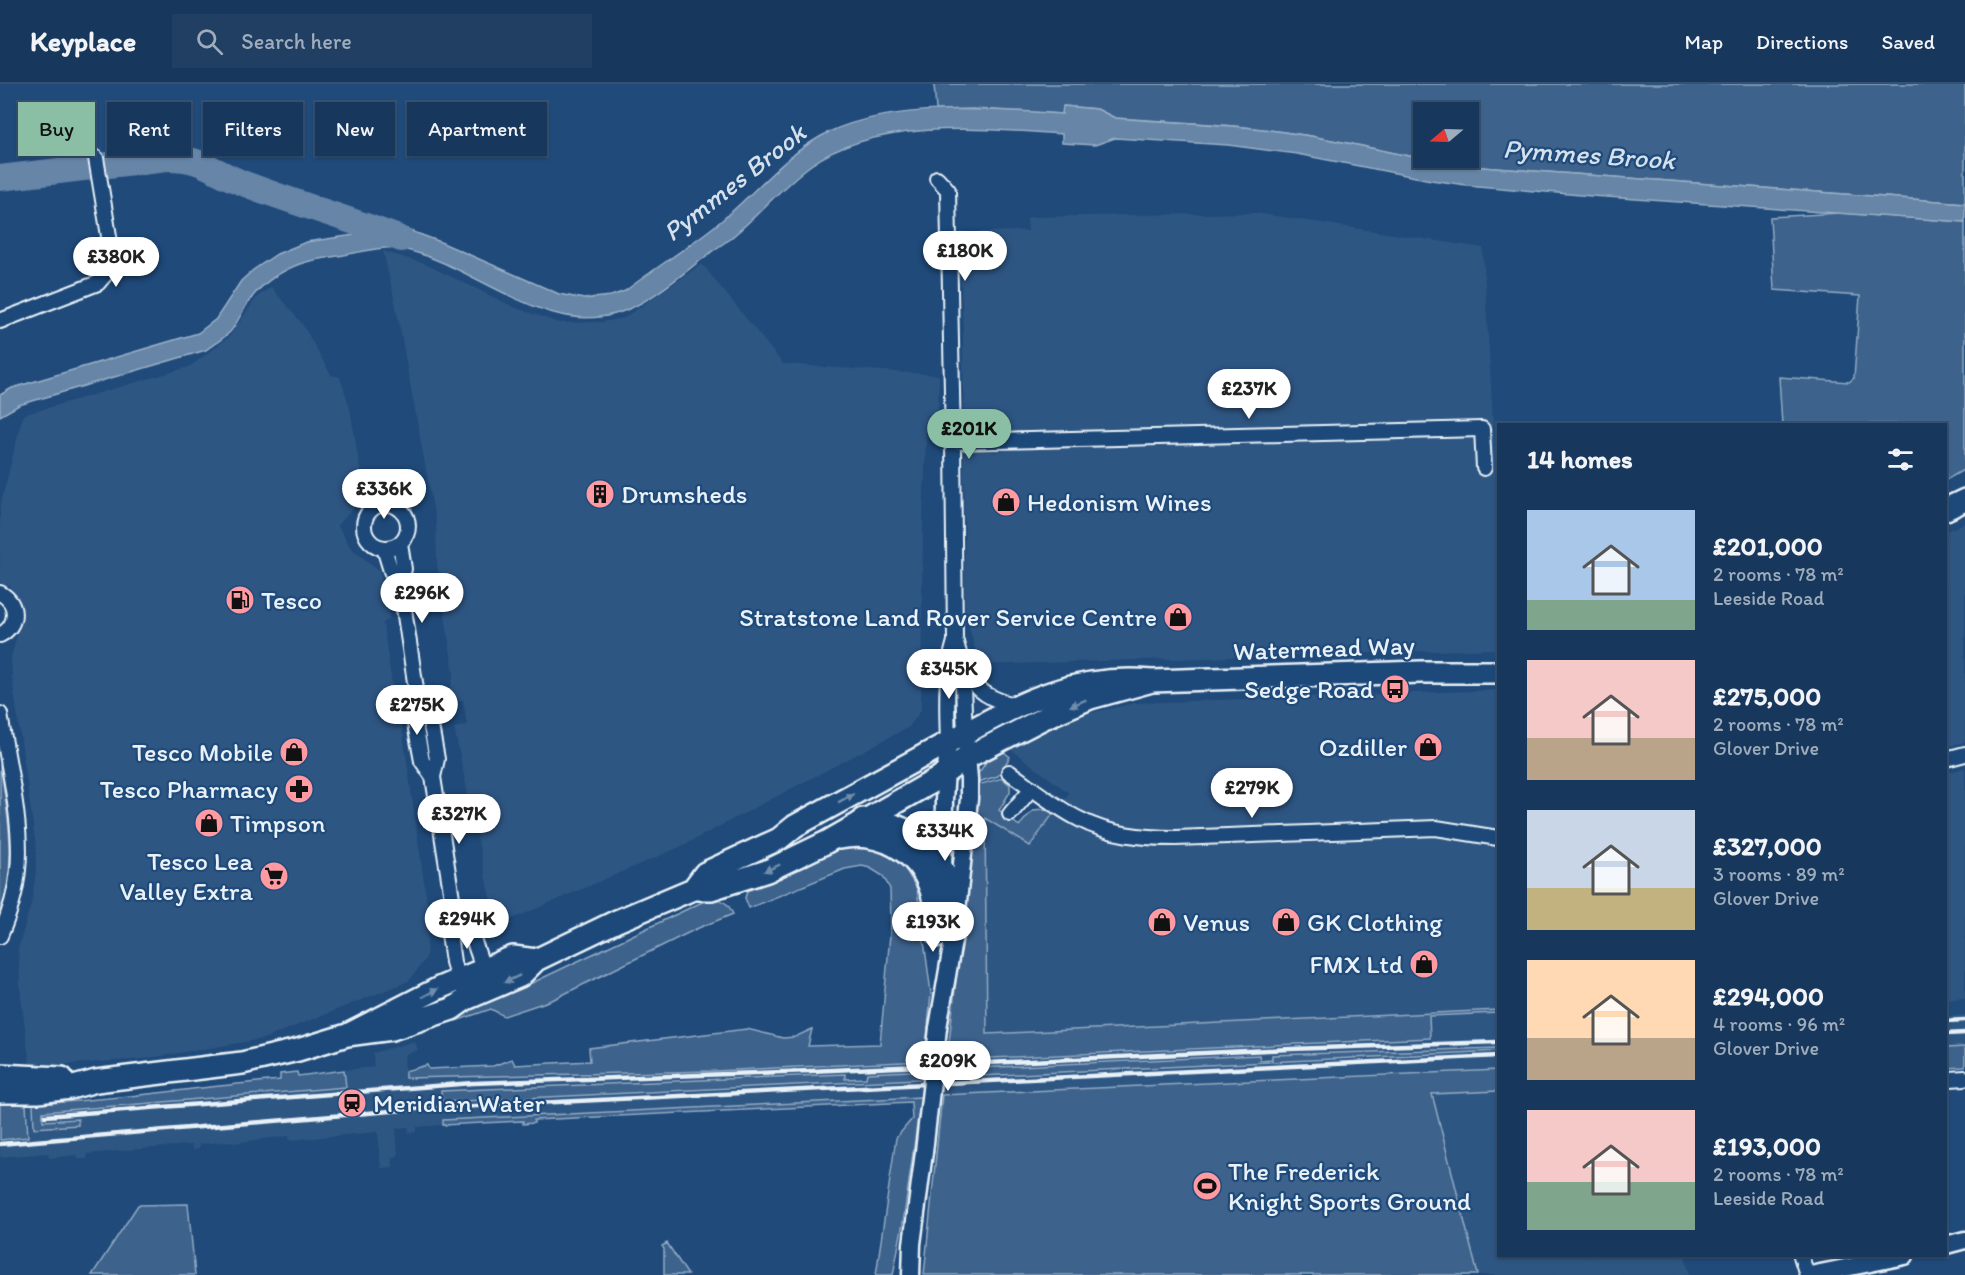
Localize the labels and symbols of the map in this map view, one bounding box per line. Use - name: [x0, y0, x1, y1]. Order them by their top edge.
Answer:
- north arrow: [1413, 102, 1479, 168]
- water label: Pymmes Brook: [656, 115, 814, 248]
- water label: Pymmes Brook: [1502, 132, 1678, 177]
- pin: £180K: [923, 231, 1007, 282]
- pin: £380K: [74, 237, 158, 288]
- pin: £237K: [1207, 369, 1291, 420]
- pin: £201K: [927, 409, 1011, 460]
- pin: £336K: [342, 469, 426, 520]
- building icon: Drumsheds: [584, 478, 616, 510]
- place label: Drumsheds: [621, 478, 748, 510]
- shop icon: Hedonism Wines: [990, 486, 1022, 518]
- place label: Hedonism Wines: [1027, 486, 1212, 518]
- pin: £296K: [380, 573, 464, 624]
- fuel station icon: Tesco: [224, 584, 256, 616]
- place label: Tesco: [261, 584, 322, 616]
- place label: Stratstone Land Rover Service Centre: [739, 601, 1157, 633]
- shop icon: Stratstone Land Rover Service Centre: [1162, 601, 1194, 633]
- street label: Watermead Way: [1232, 629, 1416, 667]
- pin: £345K: [907, 649, 991, 700]
- place label: Sedge Road: [1244, 673, 1374, 705]
- bus stop icon: Sedge Road: [1379, 673, 1411, 705]
- pin: £275K: [375, 685, 459, 736]
- one-way arrow: [1069, 699, 1087, 708]
- place label: Ozdiller: [1319, 731, 1407, 763]
- shop icon: Ozdiller: [1412, 731, 1444, 763]
- place label: Tesco Mobile: [132, 736, 273, 768]
- shop icon: Tesco Mobile: [278, 736, 310, 768]
- pin: £279K: [1210, 768, 1294, 819]
- place label: Tesco Pharmacy: [100, 773, 278, 805]
- pharmacy icon: Tesco Pharmacy: [283, 773, 315, 805]
- one-way arrow: [838, 793, 855, 803]
- pin: £327K: [417, 794, 501, 845]
- shop icon: Timpson: [193, 807, 225, 839]
- place label: Timpson: [230, 807, 326, 839]
- pin: £334K: [903, 811, 987, 862]
- place label: Tesco Lea Valley Extra: [120, 845, 253, 907]
- supermarket icon: Tesco Lea Valley Extra: [258, 860, 290, 892]
- one-way arrow: [763, 864, 781, 874]
- pin: £294K: [425, 899, 509, 950]
- pin: £193K: [891, 902, 975, 953]
- shop icon: Venus: [1146, 906, 1178, 938]
- place label: Venus: [1183, 906, 1250, 938]
- shop icon: GK Clothing: [1270, 906, 1302, 938]
- place label: GK Clothing: [1307, 906, 1443, 938]
- place label: FMX Ltd: [1309, 948, 1403, 980]
- shop icon: FMX Ltd: [1408, 948, 1440, 980]
- one-way arrow: [503, 974, 521, 984]
- one-way arrow: [422, 988, 439, 998]
- pin: £209K: [906, 1041, 990, 1092]
- station icon: Meridian Water: [336, 1087, 368, 1119]
- place label: Meridian Water: [373, 1087, 545, 1119]
- place label: The Frederick Knight Sports Ground: [1228, 1155, 1471, 1217]
- sports icon: The Frederick Knight Sports Ground: [1191, 1170, 1223, 1202]

